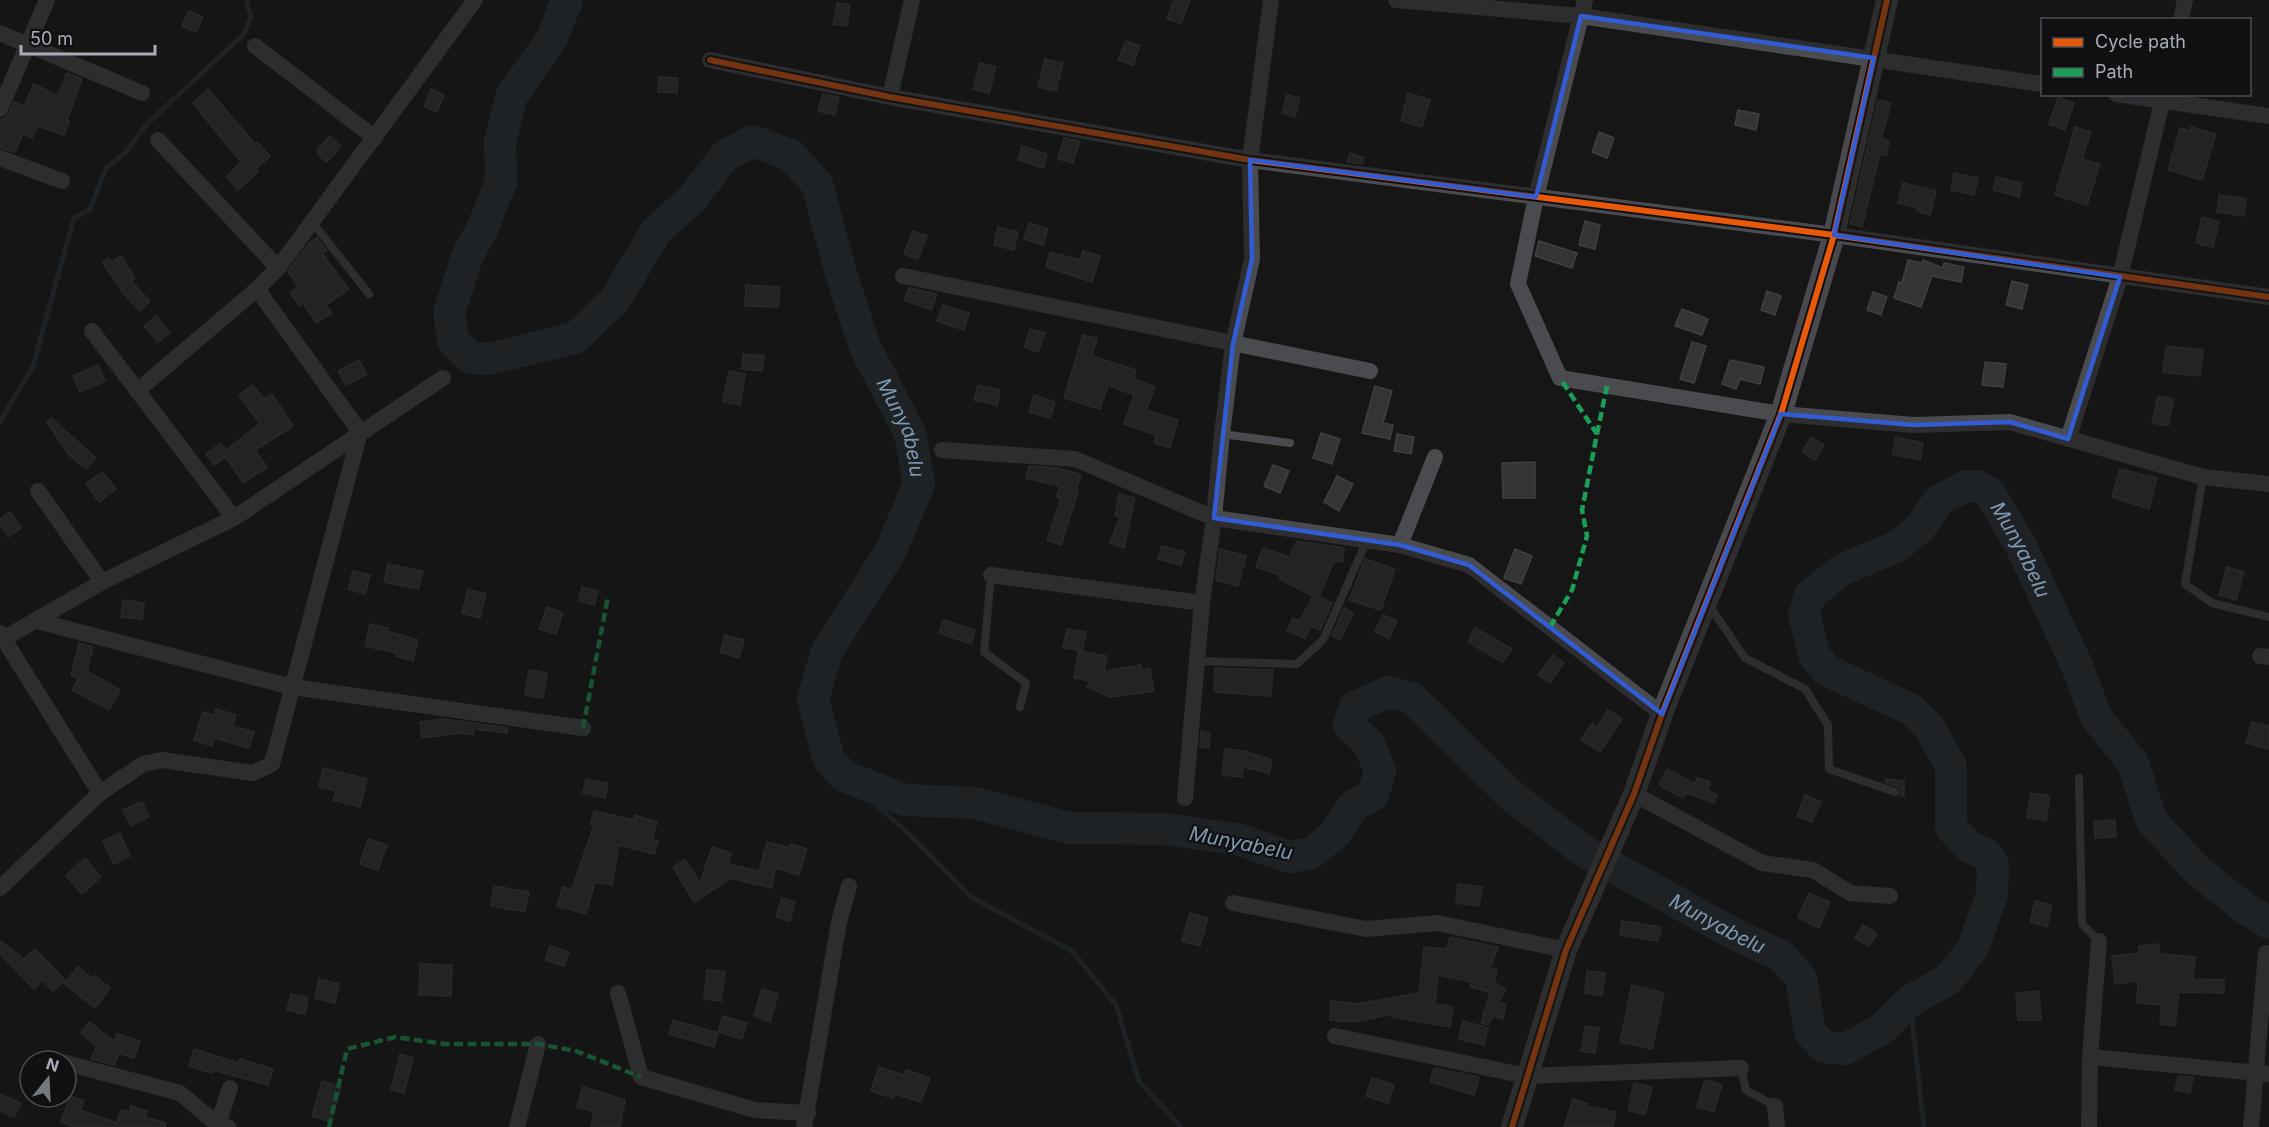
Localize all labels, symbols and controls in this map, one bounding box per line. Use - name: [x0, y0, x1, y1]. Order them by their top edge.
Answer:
- scale bar: [21, 18, 154, 56]
- legend: [2041, 18, 2251, 96]
- text: 50 m: [30, 28, 73, 49]
- text: Cycle path: [2095, 31, 2186, 52]
- text: Path: [2095, 61, 2133, 82]
- water label: Munyabelu: [871, 374, 930, 479]
- water label: Munyabelu: [1985, 497, 2055, 602]
- water label: Munyabelu: [1187, 821, 1295, 865]
- water label: Munyabelu: [1665, 889, 1769, 959]
- north arrow: [18, 1049, 78, 1109]
- text: N: [44, 1053, 62, 1076]

